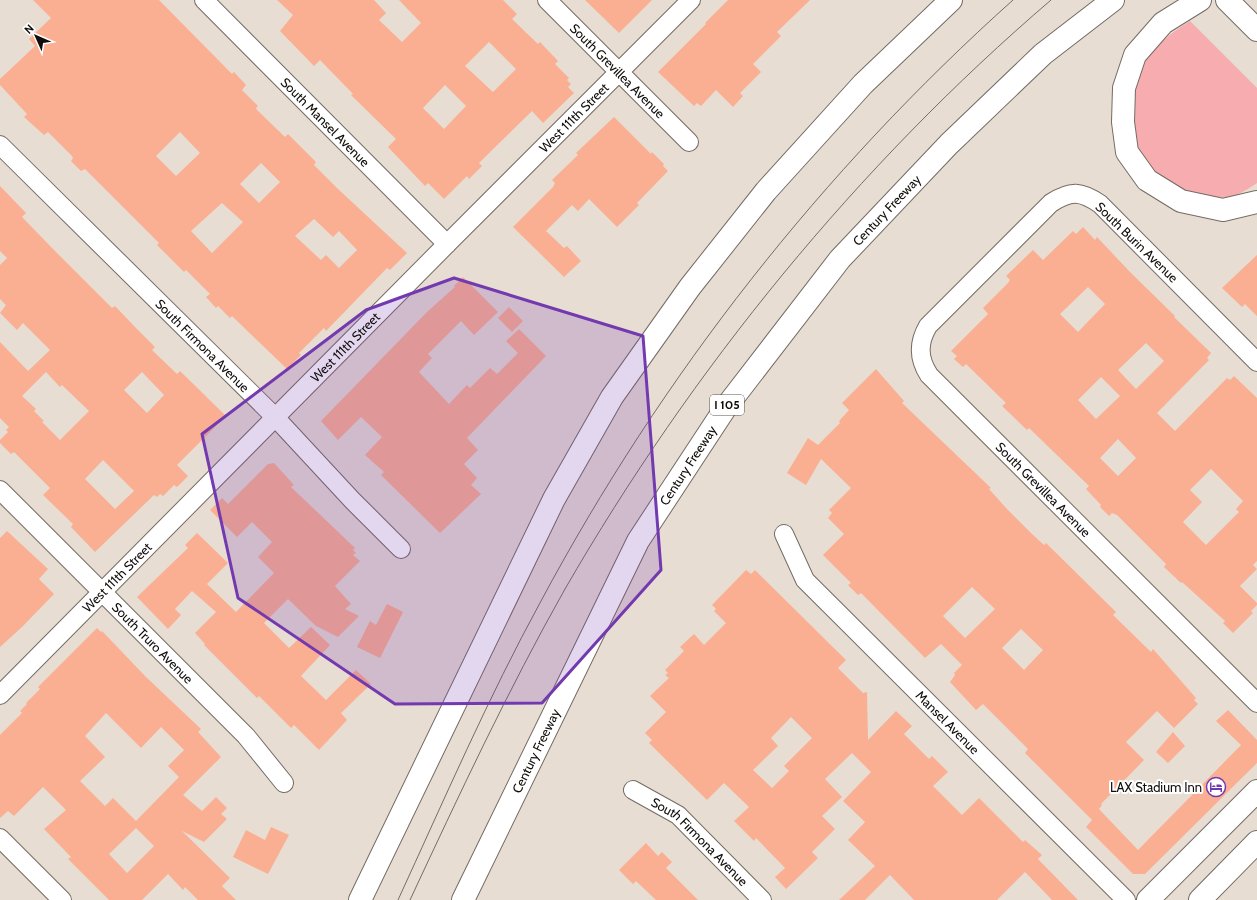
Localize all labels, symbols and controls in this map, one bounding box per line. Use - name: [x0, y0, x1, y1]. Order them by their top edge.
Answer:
- north arrow: [16, 16, 56, 56]
- street label: South Grevillea Avenue: [567, 20, 669, 122]
- text: N: [21, 21, 37, 37]
- street label: South Mansel Avenue: [278, 74, 373, 170]
- street label: West 111th Street: [535, 79, 612, 156]
- street label: Century Freeway: [849, 171, 924, 249]
- street label: South Burin Avenue: [1092, 198, 1182, 286]
- street label: South Firmona Avenue: [152, 295, 253, 396]
- street label: West 111th Street: [307, 308, 383, 385]
- road number: I 105: [710, 395, 744, 415]
- street label: Century Freeway: [656, 422, 720, 508]
- street label: South Grevillea Avenue: [993, 439, 1094, 540]
- street label: West 111th Street: [79, 538, 155, 615]
- street label: South Truro Avenue: [109, 599, 197, 687]
- street label: Mansel Avenue: [913, 687, 983, 758]
- street label: Century Freeway: [508, 706, 563, 796]
- hotel icon: LAX Stadium Inn: [1205, 776, 1227, 798]
- place label: LAX Stadium Inn: [1110, 779, 1202, 795]
- street label: South Firmona Avenue: [648, 794, 752, 889]

